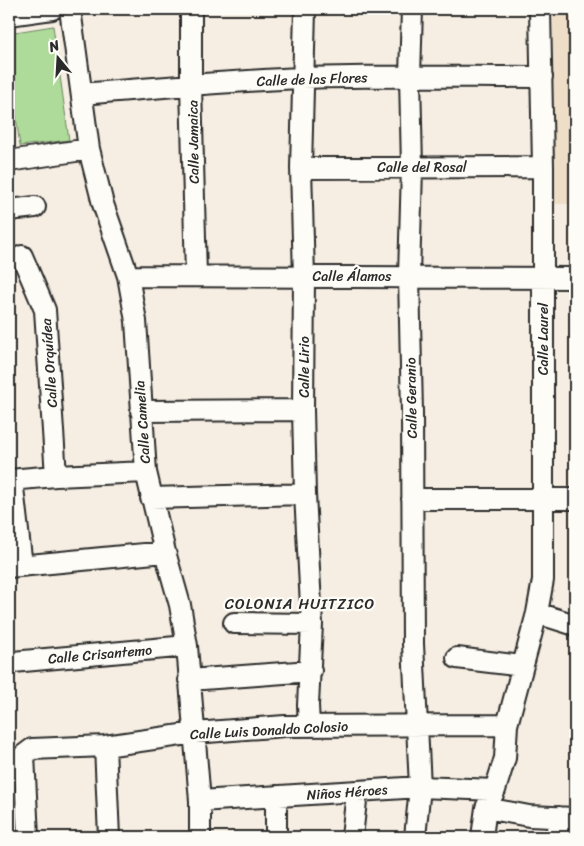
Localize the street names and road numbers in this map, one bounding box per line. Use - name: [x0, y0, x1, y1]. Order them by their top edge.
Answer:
- street label: Calle de las Flores: [256, 65, 369, 94]
- street label: Calle Jamaica: [180, 100, 207, 184]
- street label: Calle del Rosal: [377, 155, 468, 180]
- street label: Calle Álamos: [312, 264, 392, 289]
- street label: Calle Laurel: [531, 302, 556, 375]
- street label: Calle Orquídea: [34, 317, 65, 408]
- street label: Calle Lirio: [292, 336, 317, 398]
- street label: Calle Geranio: [398, 357, 425, 439]
- street label: Calle Camelia: [127, 380, 158, 464]
- street label: Calle Crisantemo: [47, 637, 153, 672]
- street label: Calle Luis Donaldo Colosio: [189, 714, 349, 747]
- street label: Niños Héroes: [306, 777, 389, 808]

